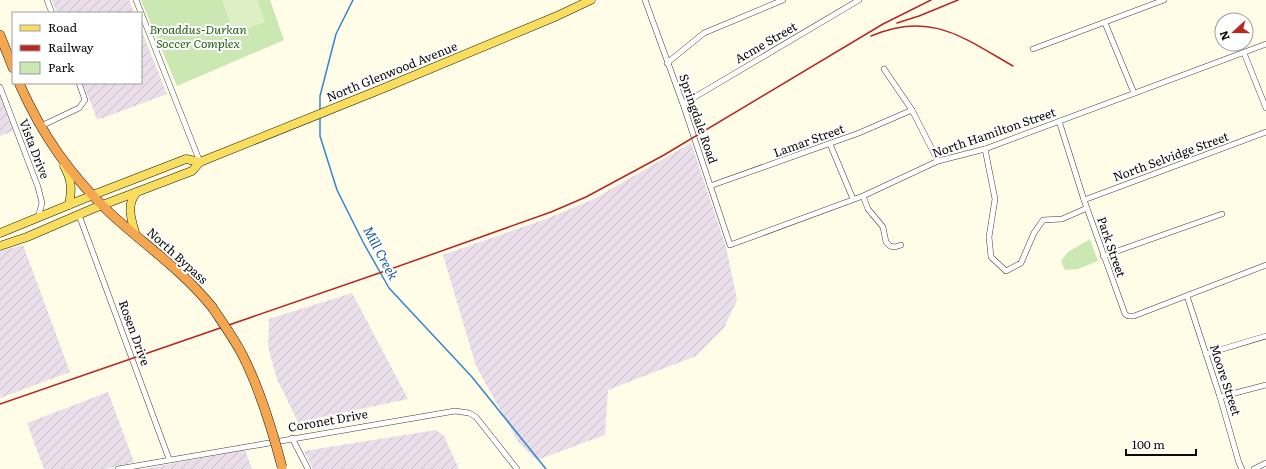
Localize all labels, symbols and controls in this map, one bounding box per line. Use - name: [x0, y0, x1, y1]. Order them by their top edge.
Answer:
- legend: [12, 12, 142, 84]
- north arrow: [1214, 12, 1254, 52]
- street label: Acme Street: [731, 17, 800, 67]
- text: Road: [48, 18, 78, 36]
- park label: Broaddus-Durkan Soccer Complex: [149, 20, 247, 52]
- text: N: [1215, 29, 1233, 43]
- street label: North Glenwood Avenue: [323, 37, 460, 106]
- text: Railway: [48, 38, 94, 56]
- text: Park: [48, 58, 75, 76]
- street label: Springdale Road: [675, 71, 723, 167]
- street label: North Hamilton Street: [930, 102, 1058, 162]
- street label: Vista Drive: [15, 116, 55, 181]
- street label: Lamar Street: [771, 119, 847, 161]
- street label: North Selvidge Street: [1110, 127, 1231, 185]
- street label: Park Street: [1093, 214, 1131, 280]
- street label: North Bypass: [143, 223, 212, 288]
- water label: Mill Creek: [359, 223, 404, 284]
- street label: Rosen Drive: [115, 297, 155, 368]
- street label: Moore Street: [1206, 342, 1246, 418]
- street label: Coronet Drive: [287, 404, 369, 436]
- scale bar: [1126, 431, 1196, 457]
- text: 100 m: [1132, 435, 1165, 453]

